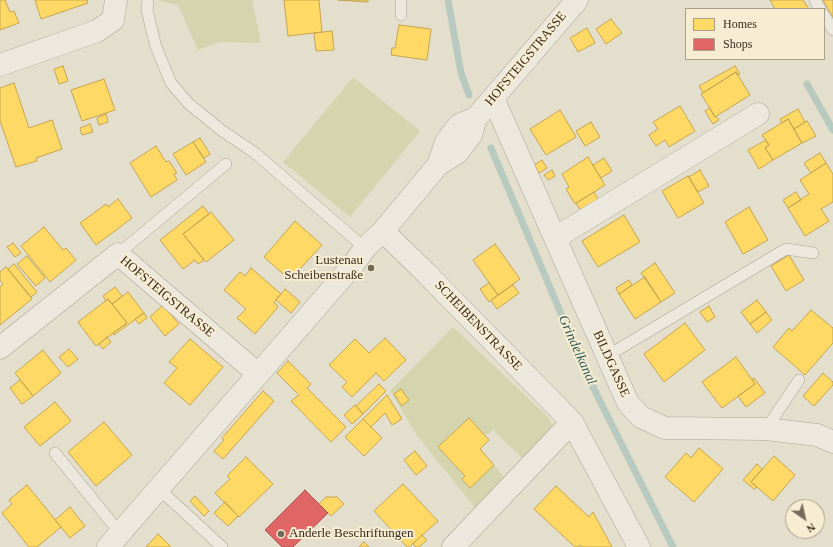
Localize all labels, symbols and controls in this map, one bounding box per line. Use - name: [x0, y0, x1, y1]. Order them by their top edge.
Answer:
- legend: [685, 8, 825, 60]
- street label: HOFSTEIGSTRASSE: [482, 9, 570, 109]
- text: Homes: [723, 17, 757, 31]
- text: Shops: [723, 37, 752, 51]
- street label: HOFSTEIGSTRASSE: [117, 253, 217, 341]
- place label: Lustenau Scheibenstraße: [284, 253, 363, 284]
- marker: Lustenau Scheibenstraße: [366, 263, 376, 273]
- street label: SCHEIBENSTRASSE: [431, 278, 525, 374]
- water label: Grindelkanal: [554, 312, 600, 388]
- street label: BILDGASSE: [589, 328, 633, 400]
- north arrow: [785, 499, 825, 539]
- text: N: [805, 521, 818, 535]
- place label: Anderle Beschriftungen: [289, 526, 414, 542]
- marker: Anderle Beschriftungen: [276, 529, 286, 539]

